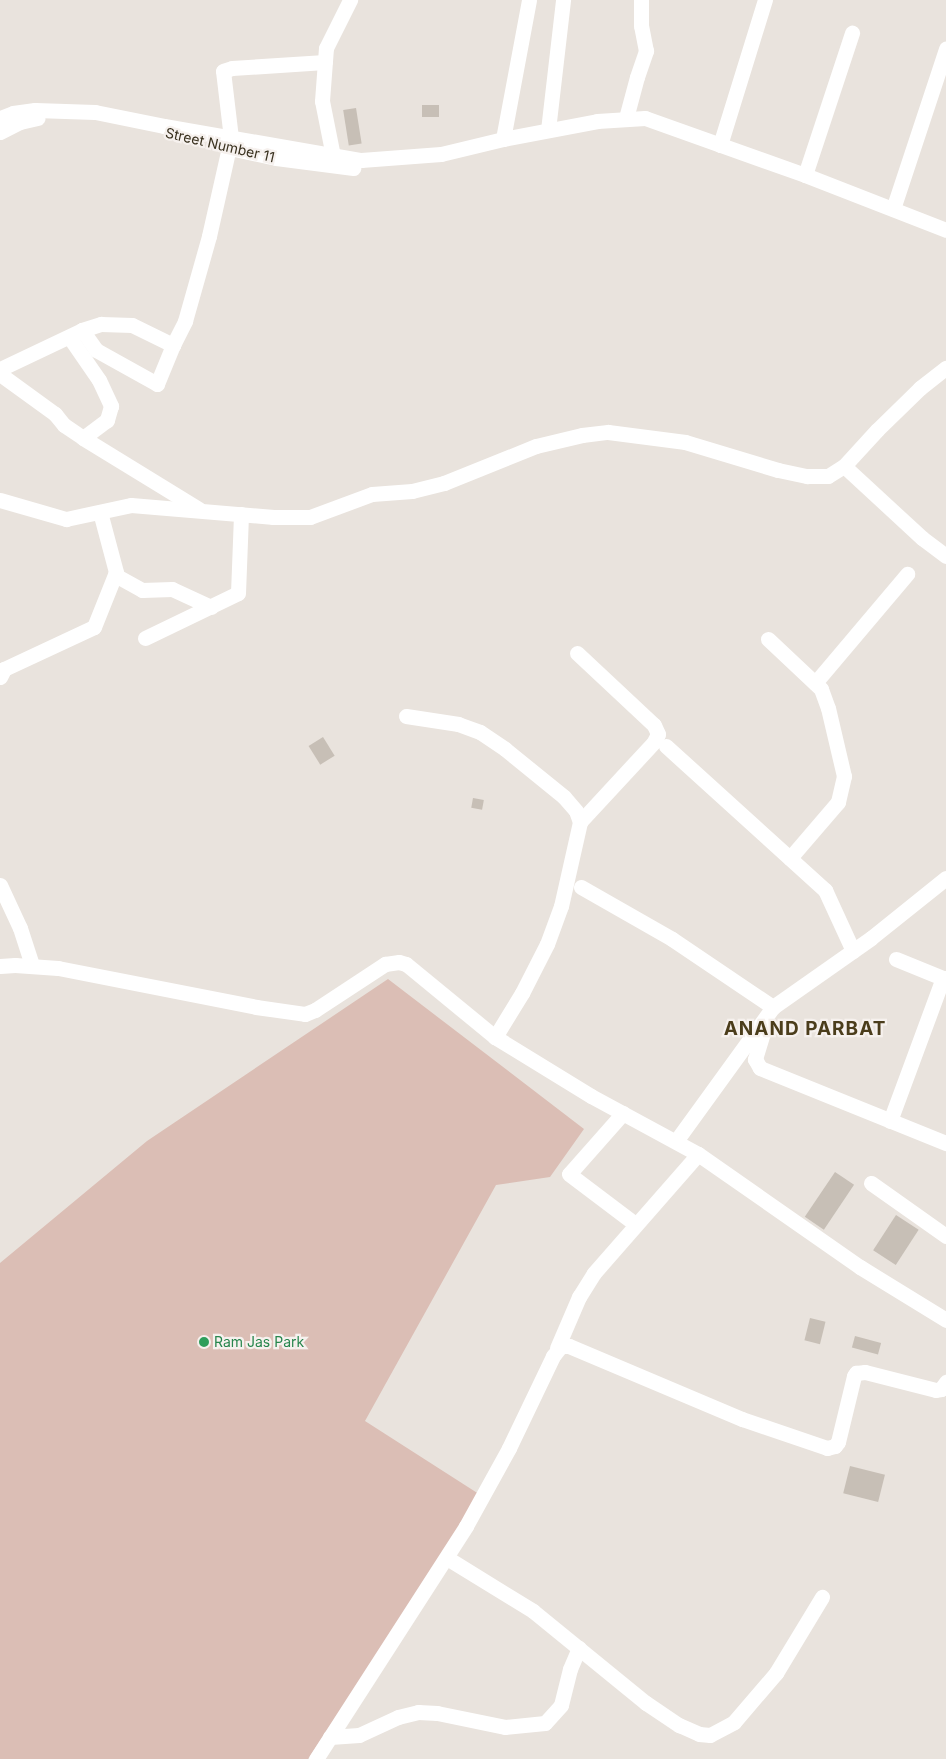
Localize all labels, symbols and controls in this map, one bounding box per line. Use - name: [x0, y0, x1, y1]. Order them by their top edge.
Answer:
- street label: Street Number 11: [164, 124, 276, 166]
- district label: ANAND PARBAT: [722, 1018, 888, 1040]
- place label: Ram Jas Park: [214, 1334, 304, 1350]
- marker: Ram Jas Park: [198, 1336, 210, 1348]

